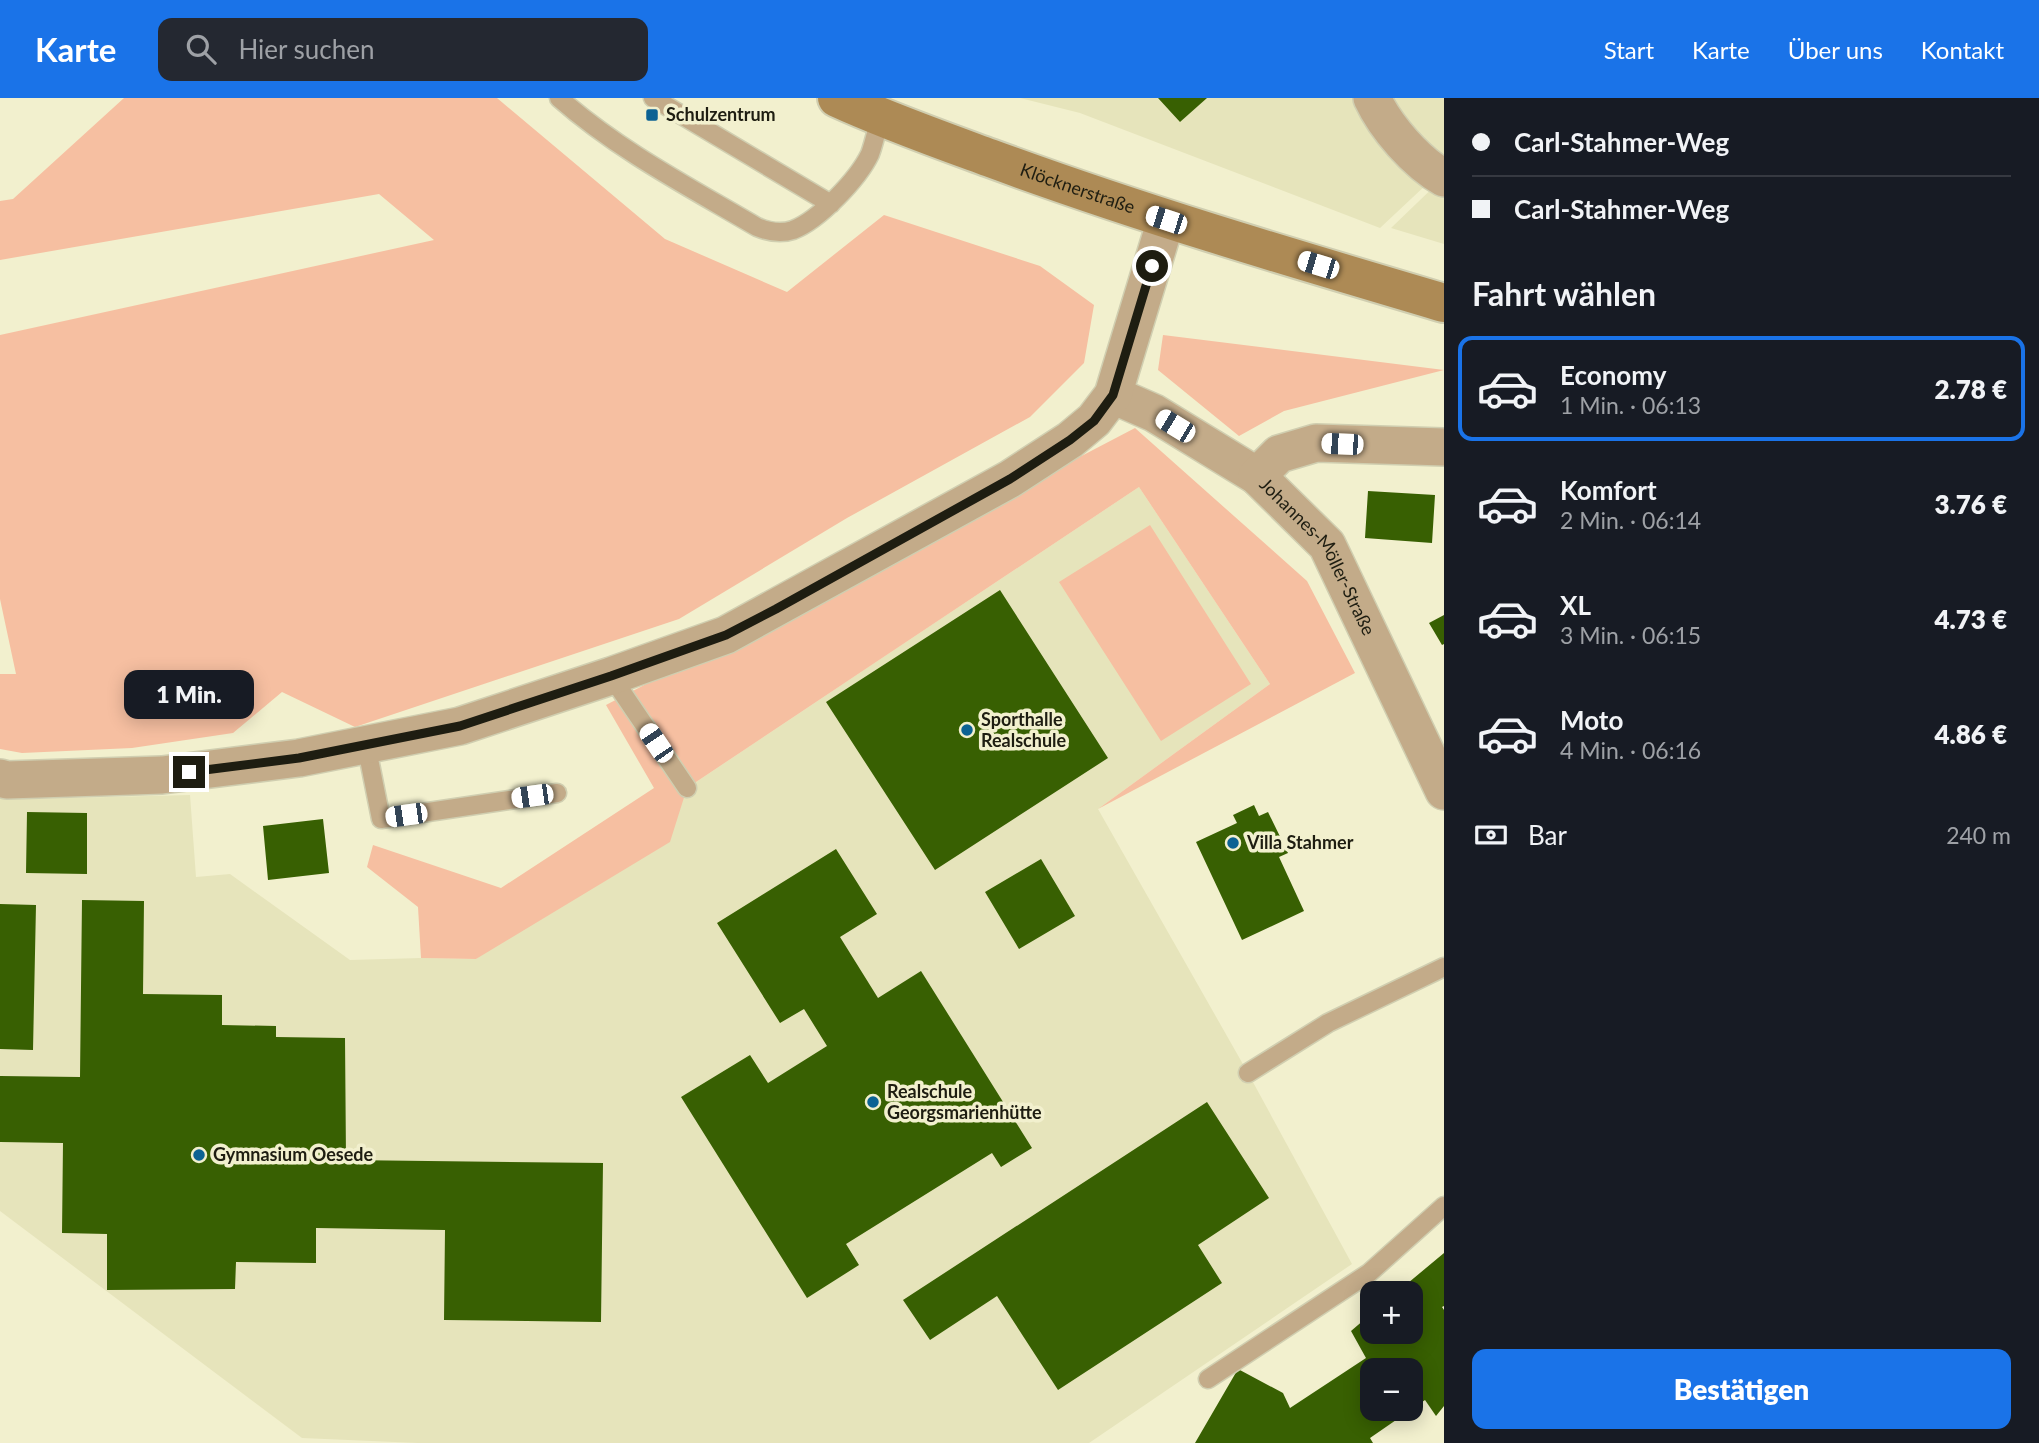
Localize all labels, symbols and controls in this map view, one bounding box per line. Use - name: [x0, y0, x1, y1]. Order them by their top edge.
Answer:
- search box: [158, 18, 648, 81]
- text: Karte: [35, 29, 116, 69]
- icon: search: [182, 30, 220, 68]
- text: Hier suchen: [238, 33, 375, 65]
- text: Start: [1604, 35, 1654, 64]
- text: Karte: [1692, 35, 1750, 64]
- text: Über uns: [1788, 35, 1883, 64]
- text: Kontakt: [1921, 35, 2004, 64]
- place label: Schulzentrum: [666, 103, 776, 125]
- marker: Schulzentrum: [644, 107, 660, 123]
- text: Carl-Stahmer-Weg: [1514, 126, 1729, 158]
- street label: Klöcknerstraße: [1017, 158, 1138, 218]
- text: Carl-Stahmer-Weg: [1514, 193, 1729, 225]
- car: [1143, 204, 1190, 236]
- car: [1295, 249, 1342, 281]
- route start: [1136, 250, 1168, 282]
- text: Fahrt wählen: [1472, 274, 1656, 313]
- icon: car: [1476, 357, 1539, 420]
- text: Economy: [1560, 359, 1666, 391]
- text: 2.78 €: [1934, 373, 2007, 405]
- text: 1 Min. · 06:13: [1560, 391, 1701, 419]
- car: [1152, 406, 1199, 446]
- car: [1321, 433, 1364, 455]
- icon: car: [1476, 472, 1539, 535]
- street label: Johannes-Möller-Straße: [1256, 473, 1380, 639]
- text: Komfort: [1560, 474, 1657, 506]
- text: 3.76 €: [1934, 488, 2007, 520]
- text: 2 Min. · 06:14: [1560, 506, 1701, 534]
- icon: car: [1476, 587, 1539, 650]
- text: XL: [1560, 589, 1591, 621]
- text: 4.73 €: [1934, 603, 2007, 635]
- text: 3 Min. · 06:15: [1560, 621, 1701, 649]
- callout: 1 Min.: [124, 670, 254, 720]
- text: 1 Min.: [156, 680, 222, 708]
- icon: car: [1476, 702, 1539, 765]
- text: Moto: [1560, 704, 1623, 736]
- place label: Sporthalle Realschule: [981, 708, 1067, 751]
- text: 4.86 €: [1934, 718, 2007, 750]
- car: [636, 720, 677, 766]
- marker: Sporthalle Realschule: [959, 722, 975, 738]
- text: 4 Min. · 06:16: [1560, 736, 1701, 764]
- route end: [173, 756, 205, 788]
- car: [510, 783, 555, 809]
- car: [384, 802, 429, 828]
- icon: cash: [1472, 816, 1510, 854]
- text: Bar: [1528, 819, 1567, 851]
- text: 240 m: [1946, 821, 2011, 849]
- place label: Villa Stahmer: [1246, 831, 1354, 853]
- marker: Villa Stahmer: [1225, 835, 1241, 851]
- place label: Realschule Georgsmarienhütte: [887, 1080, 1042, 1123]
- marker: Realschule Georgsmarienhütte: [865, 1094, 881, 1110]
- place label: Gymnasium Oesede: [213, 1143, 373, 1165]
- marker: Gymnasium Oesede: [191, 1147, 207, 1163]
- map controls: [1360, 1281, 1423, 1421]
- button: +: [1360, 1281, 1423, 1344]
- button: Bestätigen: [1472, 1349, 2011, 1429]
- button: −: [1360, 1358, 1423, 1421]

